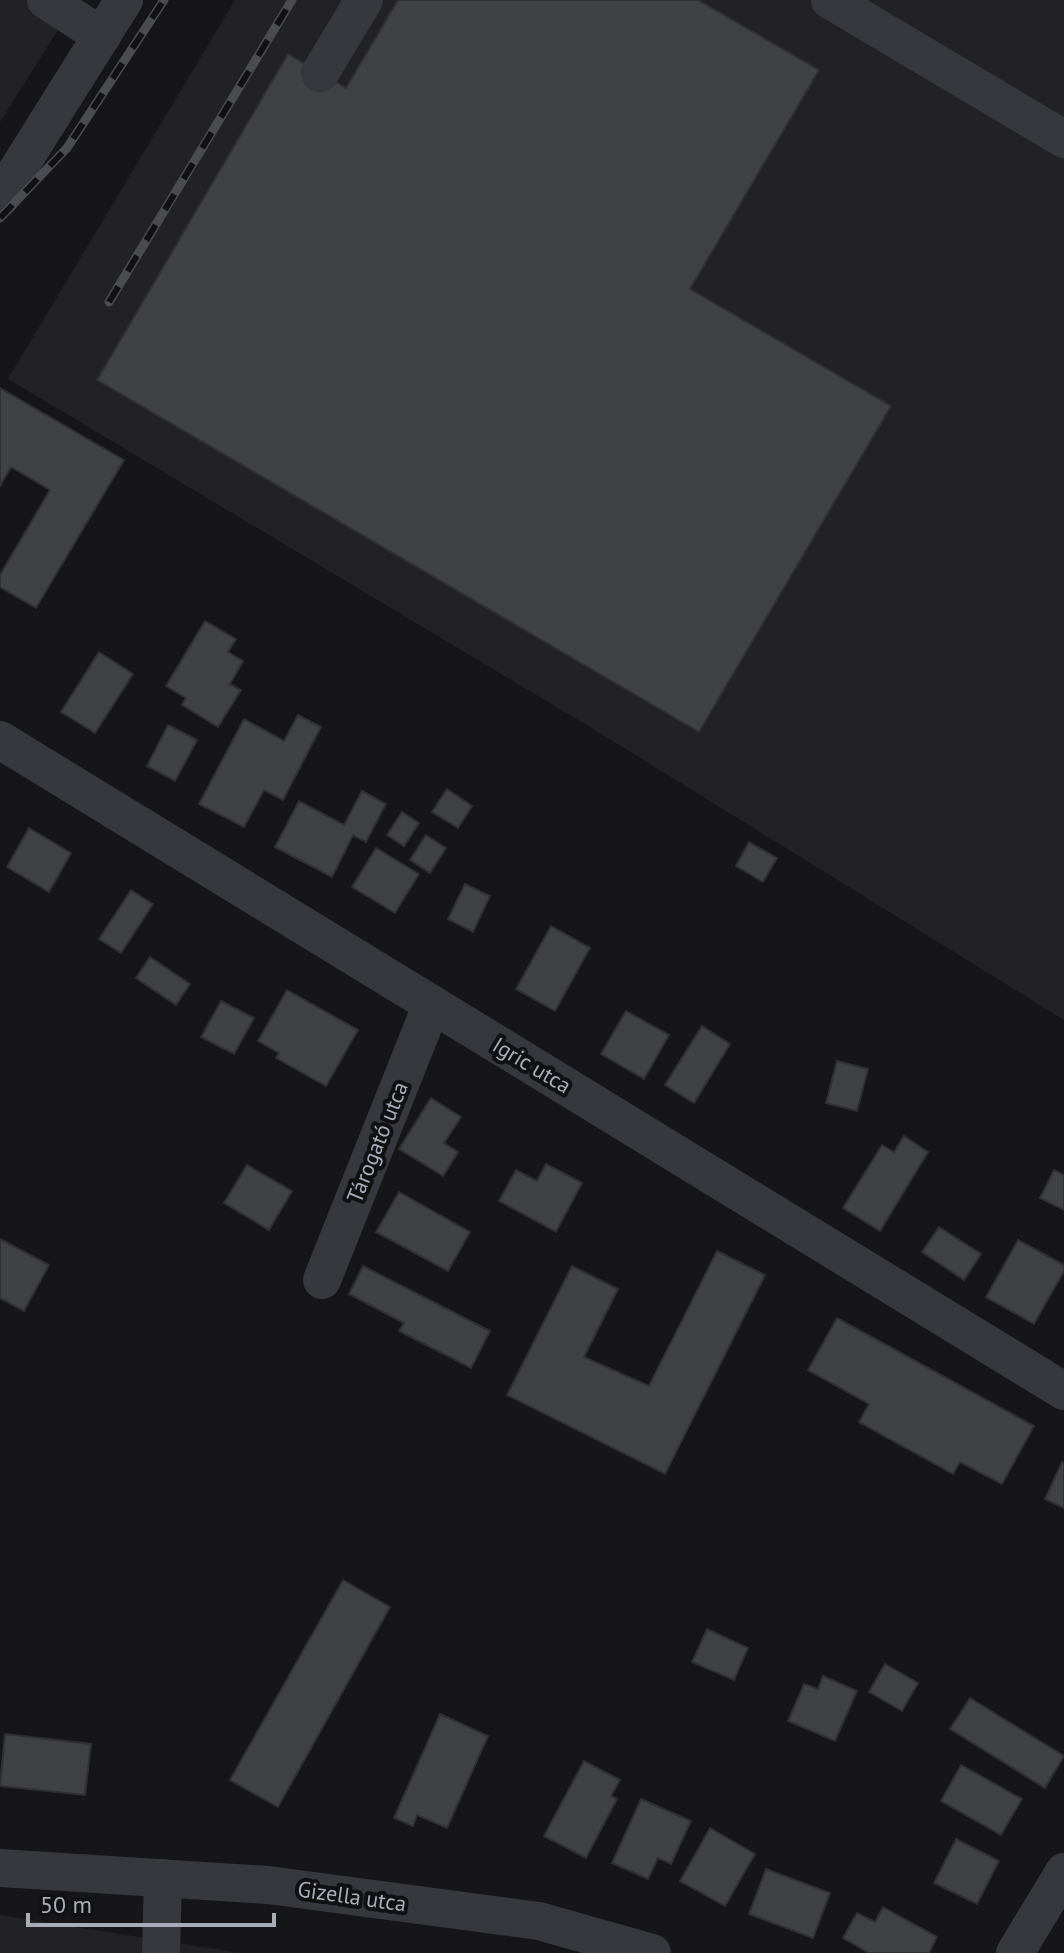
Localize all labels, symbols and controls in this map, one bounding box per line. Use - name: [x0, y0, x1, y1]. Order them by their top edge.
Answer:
- street label: Igric utca: [488, 1031, 576, 1099]
- street label: Tárogató utca: [340, 1077, 414, 1207]
- street label: Gizella utca: [296, 1875, 408, 1917]
- scale bar: [28, 1877, 274, 1927]
- text: 50 m: [40, 1889, 92, 1920]

